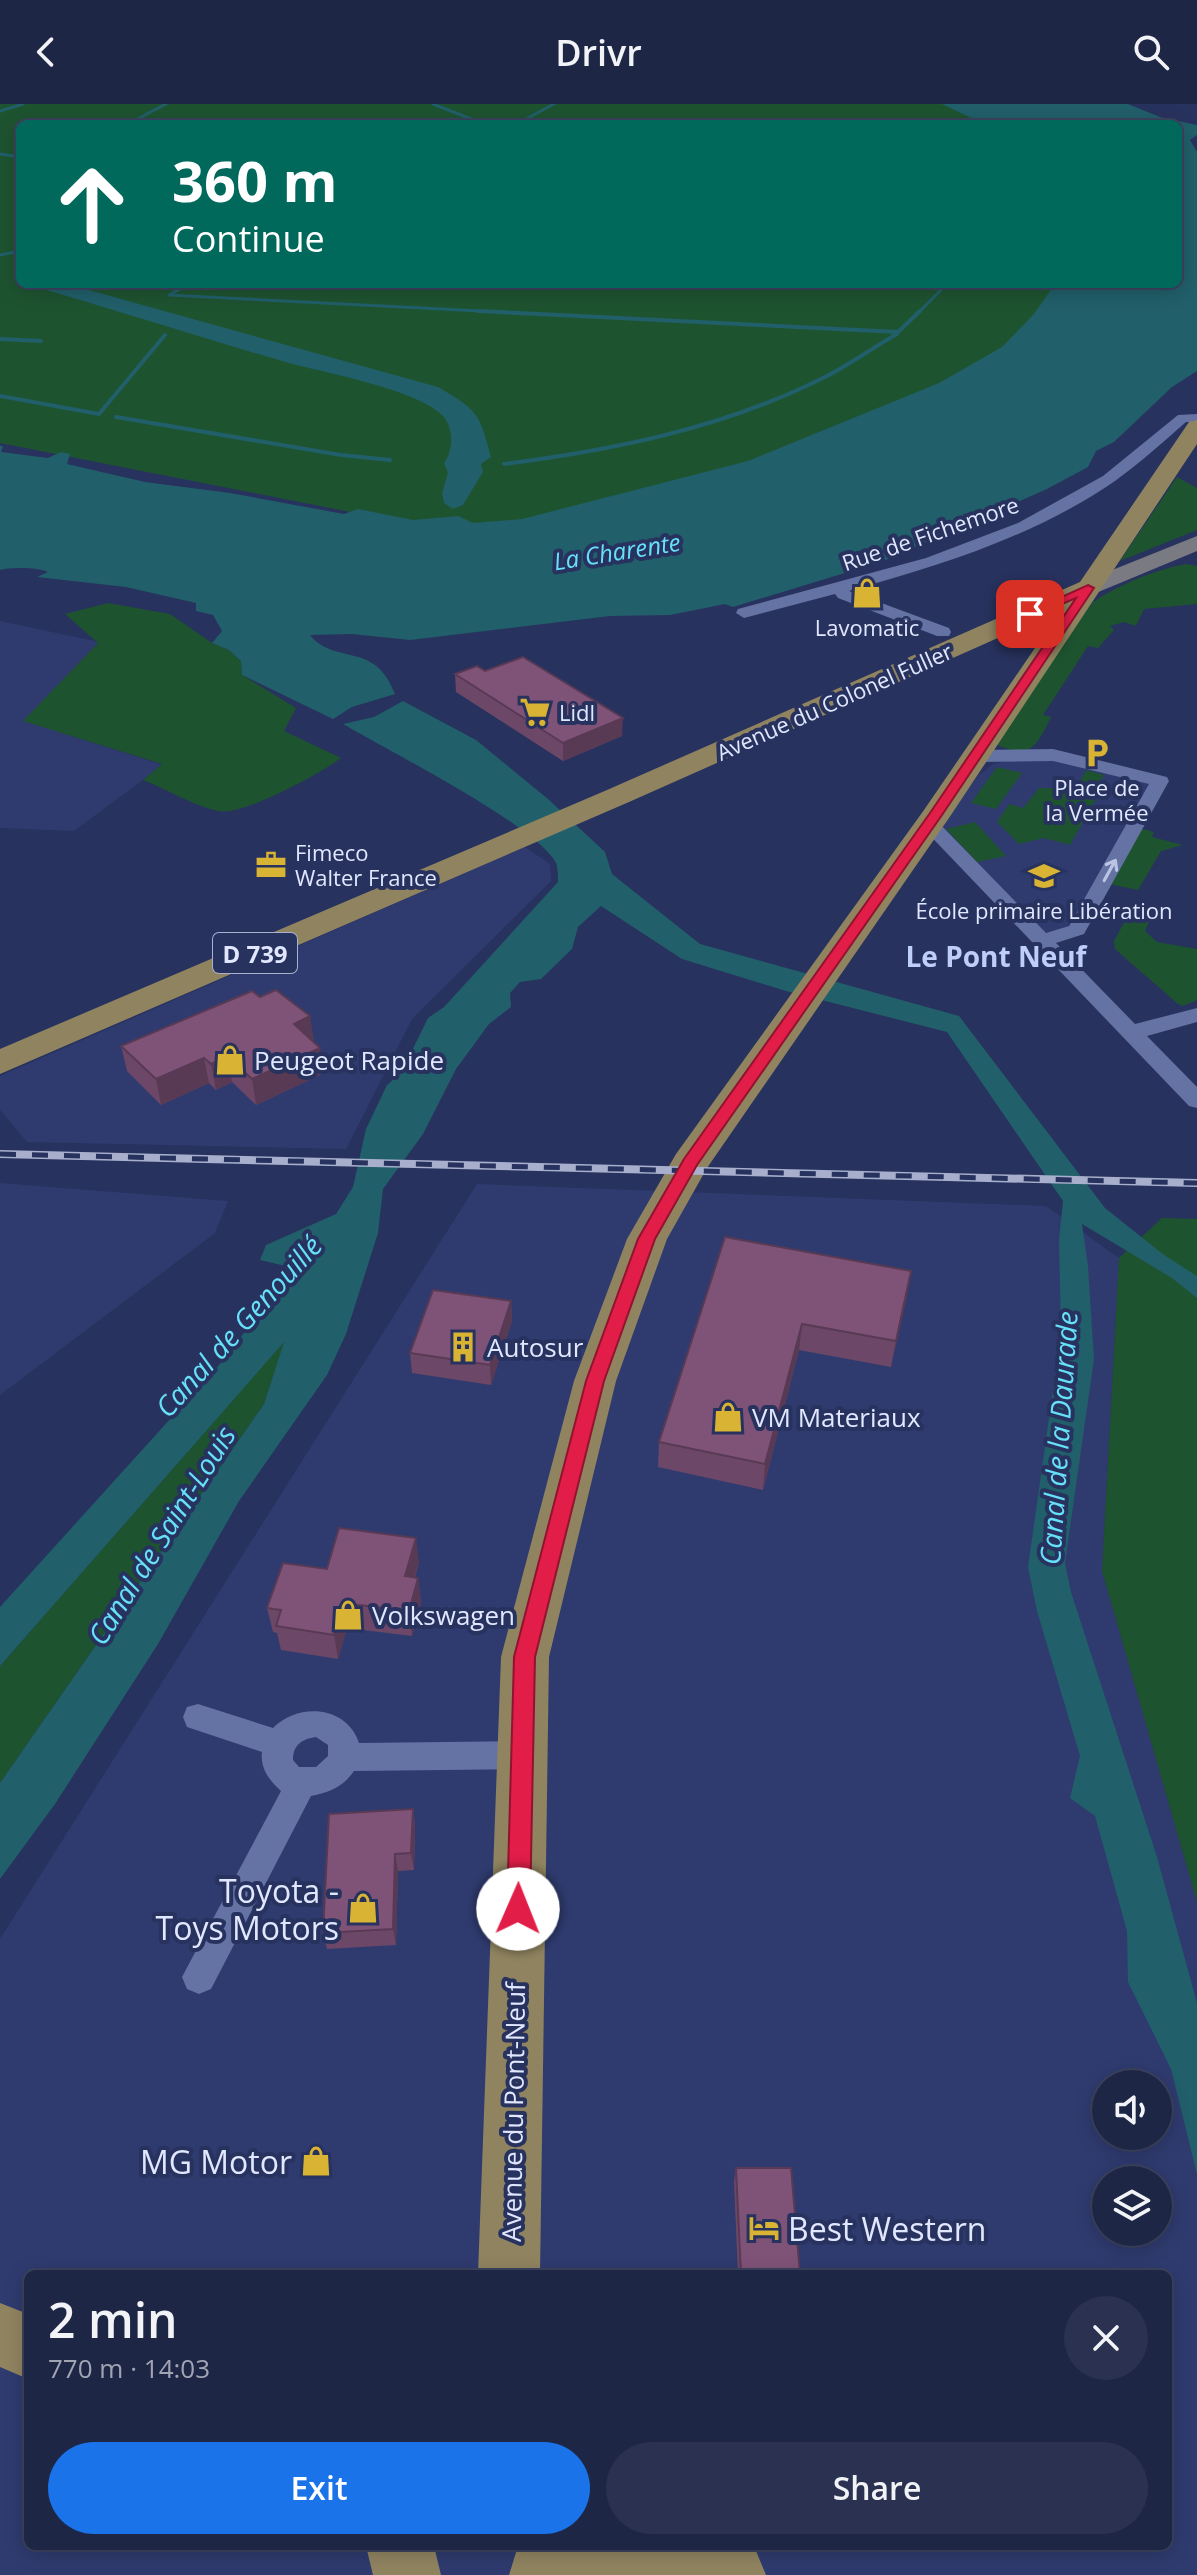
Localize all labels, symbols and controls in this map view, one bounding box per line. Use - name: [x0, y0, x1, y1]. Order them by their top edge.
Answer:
- text: Drivr: [555, 28, 642, 77]
- icon: back: [24, 30, 68, 74]
- icon: search: [1129, 30, 1173, 74]
- text: 360 m: [172, 142, 338, 218]
- icon: ahead: [40, 152, 144, 256]
- text: Continue: [172, 214, 325, 263]
- street label: Rue de Fichemore: [838, 489, 1022, 577]
- water label: La Charente: [551, 525, 683, 577]
- shop icon: Lavomatic: [850, 576, 884, 610]
- pin: [996, 580, 1064, 648]
- icon: arrive: [1008, 592, 1052, 636]
- place label: Lavomatic: [815, 612, 919, 642]
- street label: Avenue du Colonel Fuller: [711, 635, 957, 767]
- supermarket icon: Lidl: [518, 695, 552, 729]
- place label: Lidl: [559, 697, 595, 727]
- parking icon: Place de la Vermée: [1080, 736, 1114, 770]
- place label: Place de la Vermée: [1045, 772, 1149, 827]
- place label: Fimeco Walter France: [295, 837, 437, 892]
- office icon: Fimeco Walter France: [254, 848, 288, 882]
- school or university icon: École primaire Libération: [1027, 859, 1061, 893]
- one-way arrow: [1103, 859, 1118, 883]
- place label: École primaire Libération: [915, 895, 1173, 925]
- road number: D 739: [213, 933, 297, 973]
- district label: Le Pont Neuf: [906, 937, 1089, 975]
- place label: Peugeot Rapide: [254, 1042, 444, 1078]
- shop icon: Peugeot Rapide: [213, 1043, 247, 1077]
- water label: Canal de Genouillé: [146, 1227, 330, 1425]
- water label: Canal de la Daurade: [1030, 1310, 1086, 1566]
- place label: Autosur: [487, 1329, 584, 1365]
- building icon: Autosur: [446, 1330, 480, 1364]
- place label: VM Materiaux: [752, 1399, 921, 1435]
- shop icon: VM Materiaux: [711, 1400, 745, 1434]
- water label: Canal de Saint-Louis: [78, 1418, 244, 1652]
- place label: Volkswagen: [372, 1597, 515, 1633]
- shop icon: Volkswagen: [331, 1598, 365, 1632]
- position arrow: [476, 1867, 560, 1951]
- place label: Toyota - Toys Motors: [156, 1869, 339, 1949]
- shop icon: Toyota - Toys Motors: [346, 1891, 380, 1925]
- street label: Avenue du Pont-Neuf: [493, 1981, 533, 2242]
- map controls: [1092, 2070, 1172, 2246]
- button: sound: [1092, 2070, 1172, 2150]
- place label: MG Motor: [140, 2140, 292, 2183]
- shop icon: MG Motor: [299, 2144, 333, 2178]
- button: layers: [1092, 2166, 1172, 2246]
- place label: Best Western: [788, 2207, 986, 2250]
- hotel icon: Best Western: [747, 2211, 781, 2245]
- text: 2 min: [48, 2287, 178, 2352]
- button: close: [1064, 2296, 1148, 2380]
- text: 770 m · 14:03: [48, 2350, 210, 2386]
- button: Exit: [48, 2442, 590, 2534]
- button: Share: [606, 2442, 1148, 2534]

